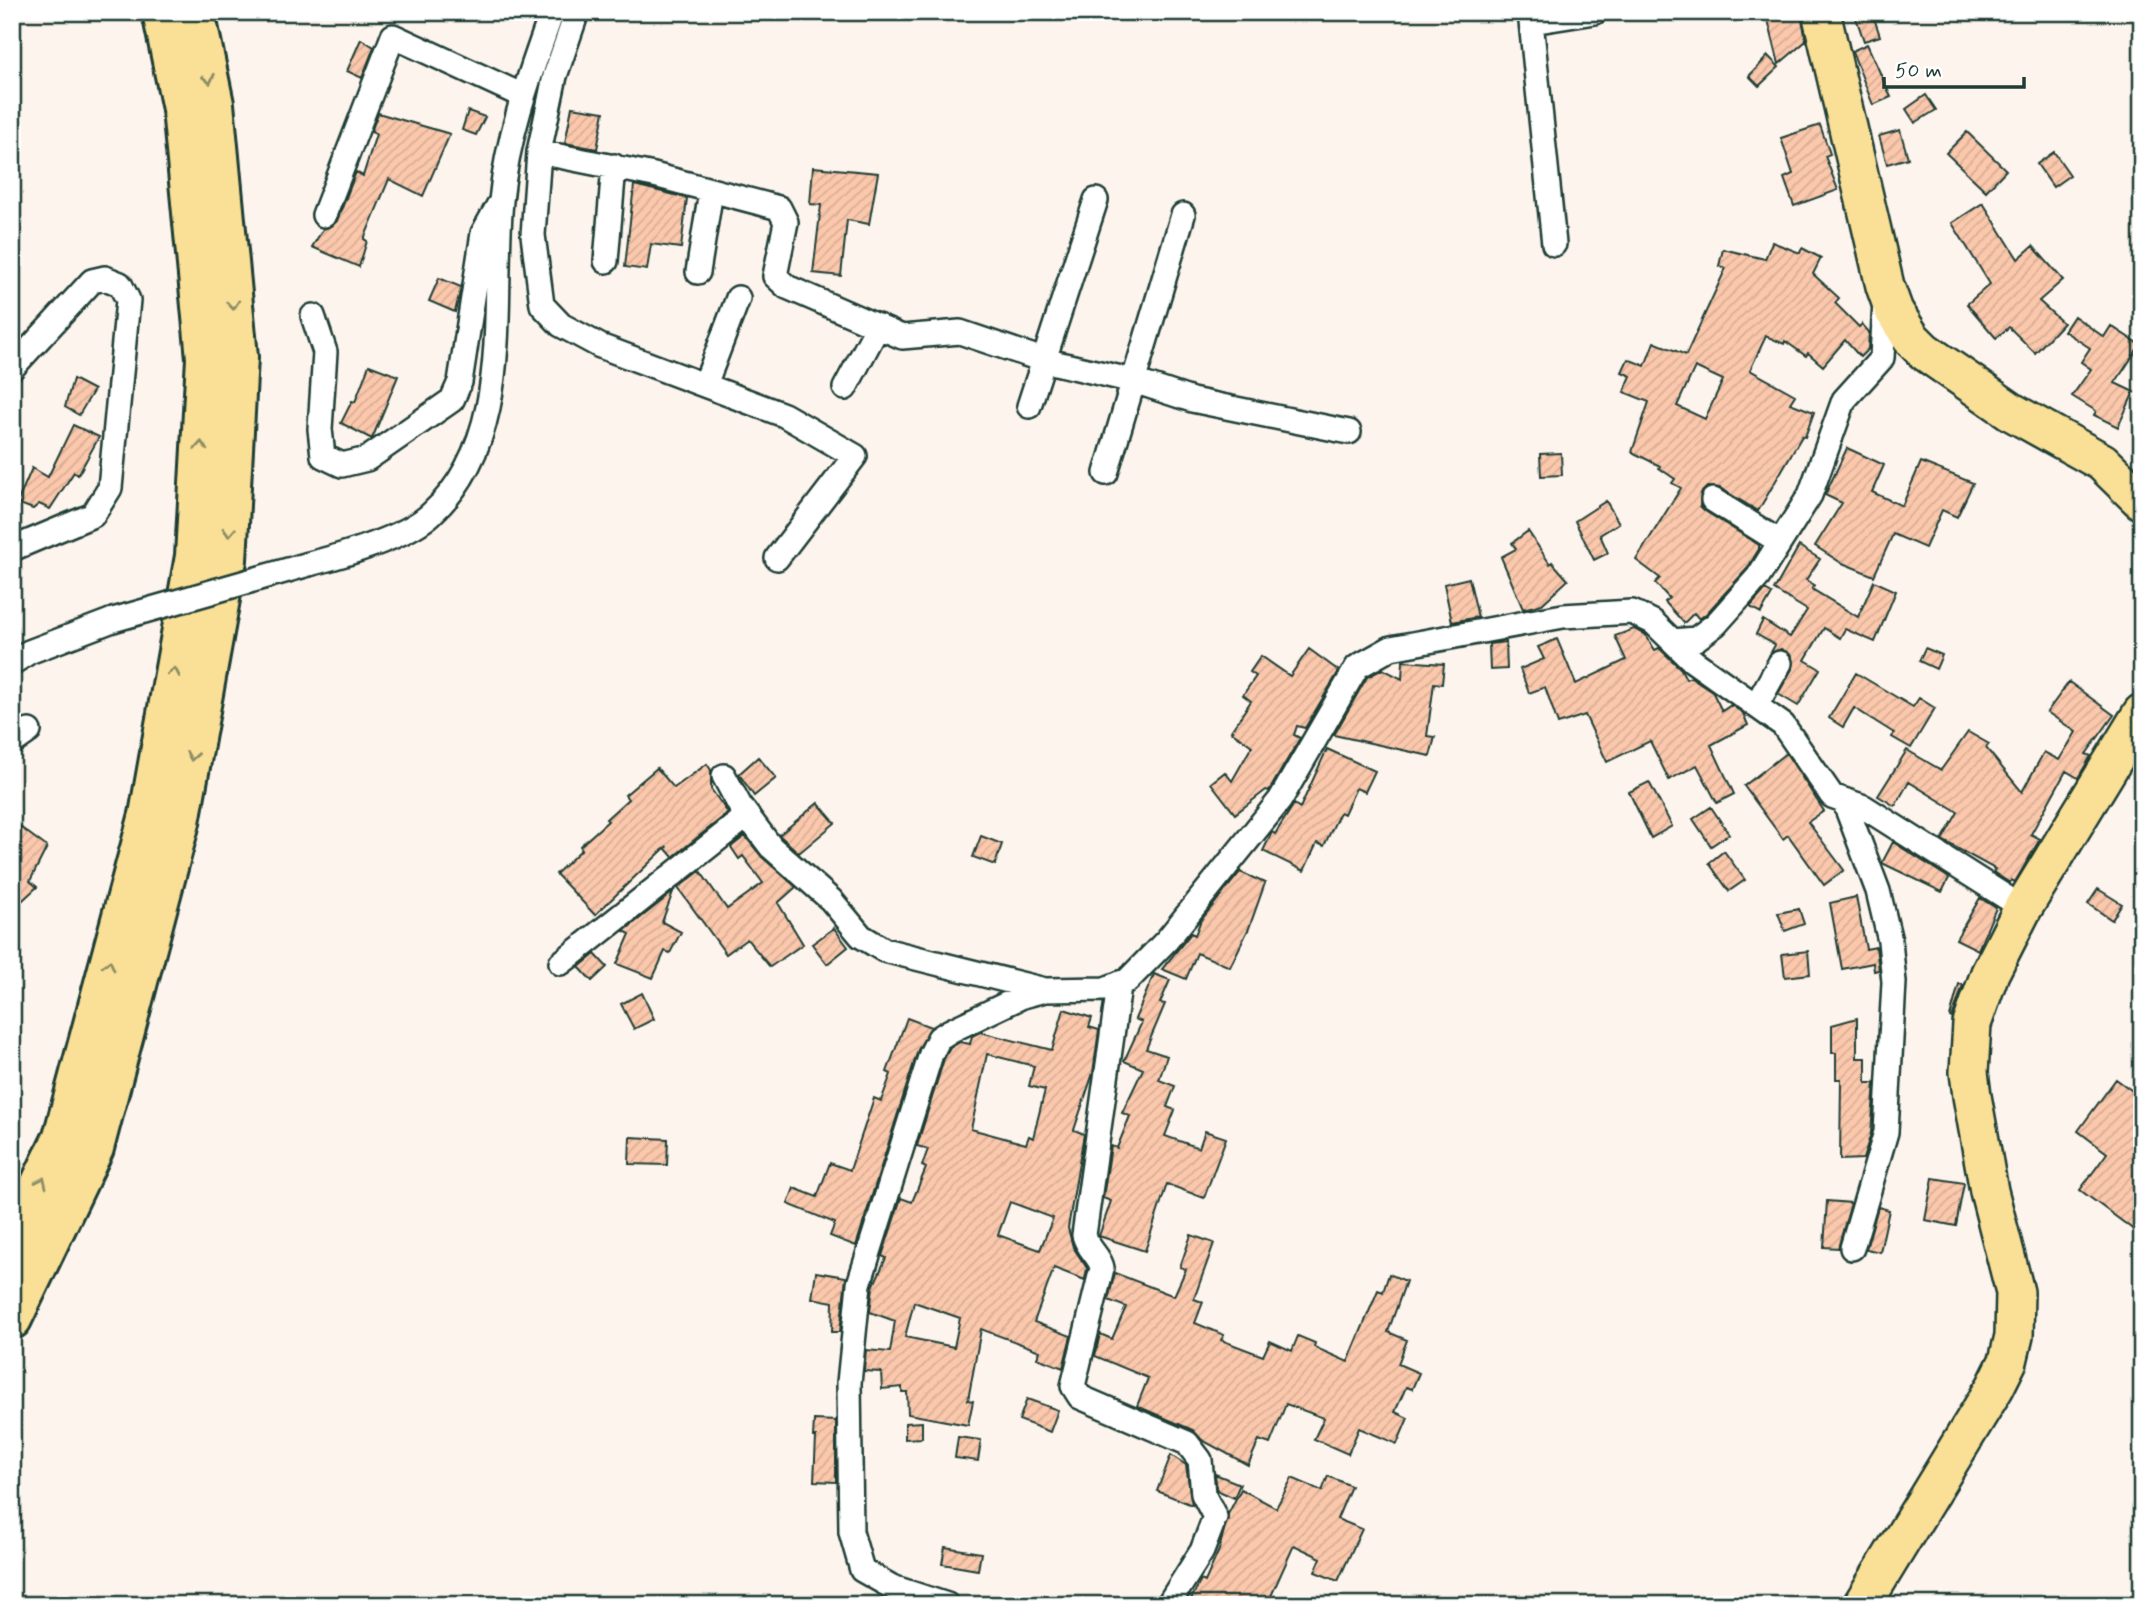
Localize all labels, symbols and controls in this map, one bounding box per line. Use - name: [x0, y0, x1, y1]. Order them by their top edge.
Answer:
- scale bar: [1884, 46, 2024, 90]
- text: 50 m: [1895, 57, 1942, 85]
- one-way arrow: [201, 73, 216, 85]
- one-way arrow: [226, 299, 241, 311]
- one-way arrow: [193, 440, 208, 451]
- one-way arrow: [222, 527, 237, 538]
- one-way arrow: [166, 666, 181, 678]
- one-way arrow: [185, 751, 200, 762]
- one-way arrow: [101, 959, 115, 971]
- one-way arrow: [33, 1177, 47, 1189]

